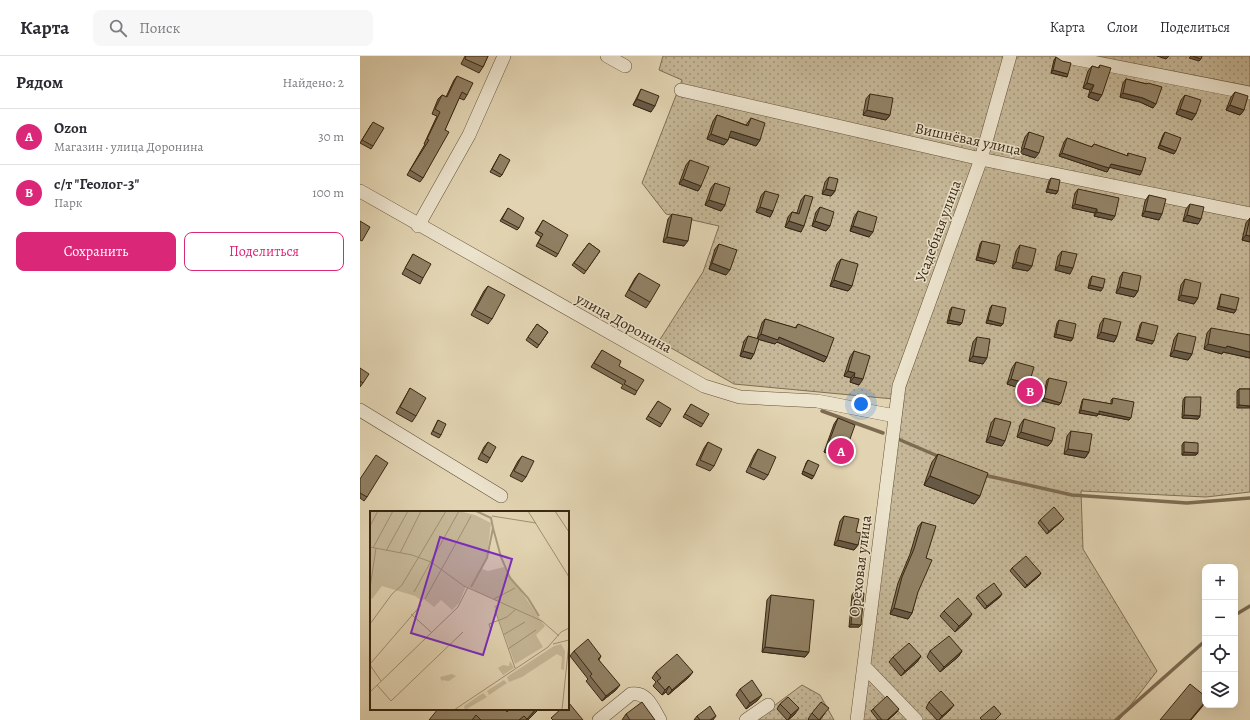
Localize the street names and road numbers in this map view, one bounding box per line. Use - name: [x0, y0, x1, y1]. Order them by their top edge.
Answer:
- street label: Вишнёвая улица: [913, 118, 1023, 160]
- street label: Усадебная улица: [910, 177, 966, 285]
- street label: улица Доронина: [571, 288, 676, 358]
- street label: Ореховая улица: [844, 514, 876, 618]

